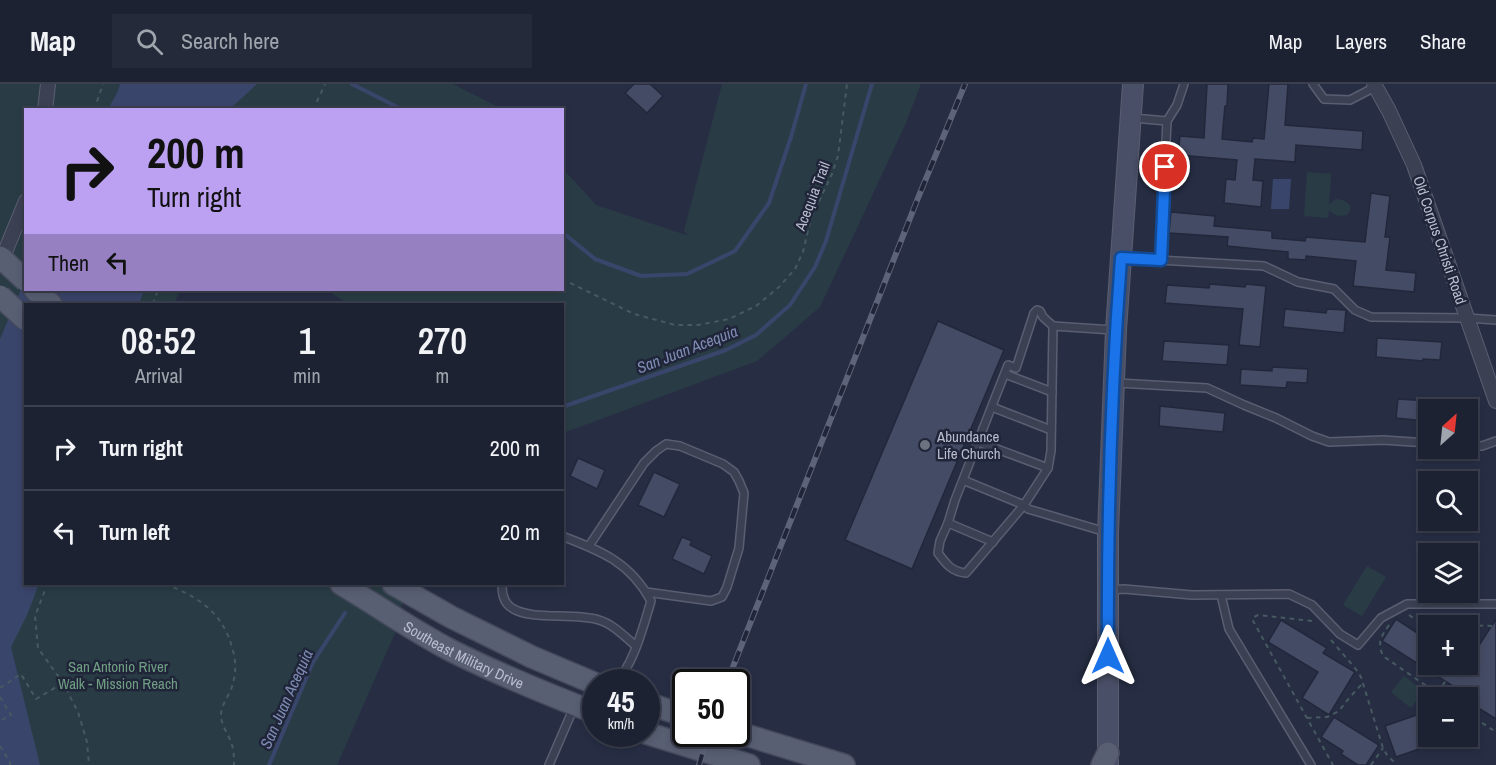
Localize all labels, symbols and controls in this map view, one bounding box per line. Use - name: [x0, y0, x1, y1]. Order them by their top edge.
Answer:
- search box: [112, 14, 532, 68]
- text: Map: [30, 22, 76, 60]
- icon: search: [133, 25, 166, 58]
- text: Search here: [181, 26, 279, 56]
- text: Map: [1269, 27, 1302, 56]
- text: Layers: [1335, 27, 1387, 56]
- text: Share: [1420, 27, 1466, 56]
- text: 200 m: [147, 125, 245, 181]
- icon: right: [48, 132, 126, 210]
- pin: [1139, 141, 1190, 192]
- icon: arrive: [1148, 150, 1181, 183]
- street label: Acequia Trail: [789, 158, 835, 235]
- street label: Old Corpus Christi Road: [1408, 173, 1472, 307]
- text: Turn right: [147, 179, 241, 215]
- icon: left: [101, 246, 134, 279]
- text: Then: [48, 248, 89, 278]
- text: 08:52: [121, 317, 196, 365]
- text: 1: [299, 317, 315, 365]
- text: 270: [418, 317, 467, 365]
- water label: San Juan Acequia: [633, 320, 741, 378]
- text: Arrival: [135, 362, 182, 389]
- text: min: [293, 362, 321, 389]
- text: m: [435, 362, 449, 389]
- north arrow: [1418, 399, 1478, 459]
- map controls: [1418, 399, 1478, 747]
- place label: Abundance Life Church: [936, 426, 1001, 464]
- icon: right: [48, 432, 81, 465]
- text: Turn right: [99, 433, 183, 463]
- text: 200 m: [490, 433, 540, 463]
- marker: Abundance Life Church: [918, 438, 932, 452]
- button: search: [1418, 471, 1478, 531]
- icon: left: [48, 516, 81, 549]
- text: Turn left: [99, 517, 170, 547]
- text: 20 m: [500, 517, 540, 547]
- button: layers: [1418, 543, 1478, 603]
- street label: Southeast Military Drive: [400, 615, 527, 693]
- button: +: [1418, 615, 1478, 675]
- position arrow: [1076, 624, 1140, 688]
- water label: San Juan Acequia: [254, 646, 318, 752]
- park label: San Antonio River Walk - Mission Reach: [58, 656, 178, 694]
- speed limit sign: 50: [672, 669, 750, 747]
- text: 45: [607, 681, 635, 721]
- button: −: [1418, 687, 1478, 747]
- text: km/h: [608, 713, 634, 734]

